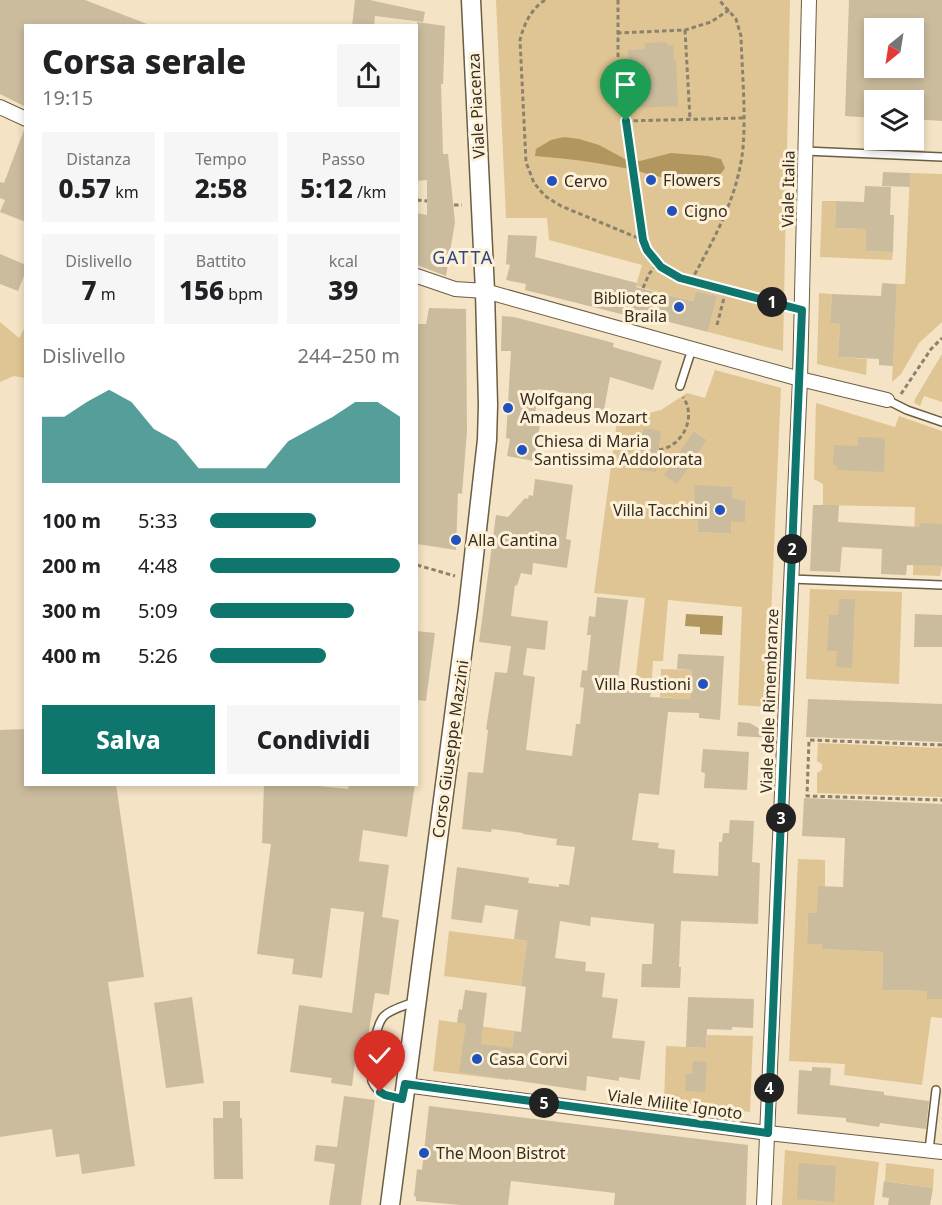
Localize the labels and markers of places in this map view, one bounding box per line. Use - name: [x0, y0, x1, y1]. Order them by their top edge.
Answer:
- pin: [600, 59, 651, 121]
- place label: Flowers: [663, 169, 721, 191]
- place label: Cervo: [564, 170, 608, 192]
- marker: Flowers: [644, 173, 658, 187]
- marker: Cervo: [545, 174, 559, 188]
- place label: Cigno: [684, 200, 728, 222]
- marker: Cigno: [665, 204, 679, 218]
- place label: Biblioteca Braila: [593, 287, 667, 327]
- pin: 1: [757, 287, 787, 317]
- marker: Biblioteca Braila: [672, 300, 686, 314]
- place label: Wolfgang Amadeus Mozart: [520, 388, 648, 428]
- marker: Wolfgang Amadeus Mozart: [501, 401, 515, 415]
- place label: Chiesa di Maria Santissima Addolorata: [534, 430, 703, 470]
- marker: Chiesa di Maria Santissima Addolorata: [515, 443, 529, 457]
- place label: Villa Tacchini: [613, 499, 708, 521]
- marker: Villa Tacchini: [713, 503, 727, 517]
- place label: Alla Cantina: [468, 529, 557, 551]
- marker: Alla Cantina: [449, 533, 463, 547]
- pin: 2: [777, 534, 807, 564]
- place label: Villa Rustioni: [595, 673, 691, 695]
- marker: Villa Rustioni: [696, 677, 710, 691]
- pin: 3: [766, 803, 796, 833]
- pin: [354, 1030, 405, 1092]
- place label: Casa Corvi: [489, 1048, 568, 1070]
- marker: Casa Corvi: [470, 1052, 484, 1066]
- pin: 4: [754, 1073, 784, 1103]
- pin: 5: [529, 1088, 559, 1118]
- place label: The Moon Bistrot: [436, 1142, 566, 1164]
- marker: The Moon Bistrot: [417, 1146, 431, 1160]

